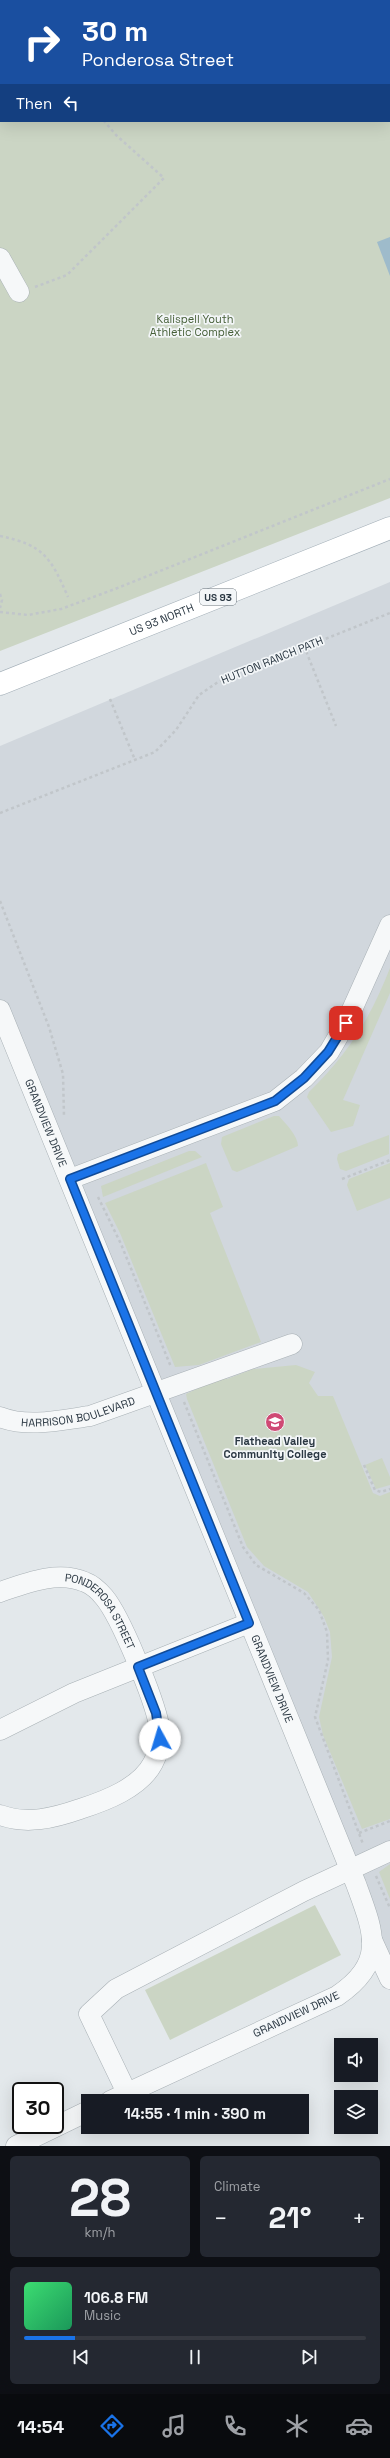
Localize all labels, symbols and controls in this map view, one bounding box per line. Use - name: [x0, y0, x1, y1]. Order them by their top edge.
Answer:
- text: 30 m: [82, 13, 148, 49]
- icon: right: [16, 16, 68, 68]
- text: Ponderosa Street: [82, 48, 234, 71]
- icon: left: [60, 92, 82, 114]
- text: Then: [16, 94, 52, 113]
- park label: Kalispell Youth Athletic Complex: [150, 312, 241, 339]
- road number: US 93: [200, 589, 236, 605]
- street label: US 93 NORTH: [127, 600, 196, 639]
- street label: HUTTON RANCH PATH: [219, 633, 325, 687]
- pin: [329, 1006, 363, 1040]
- icon: arrive: [335, 1012, 357, 1034]
- street label: GRANDVIEW DRIVE: [22, 1077, 70, 1169]
- street label: HARRISON BOULEVARD: [21, 1394, 137, 1430]
- school or university icon: Flathead Valley Community College: [264, 1411, 286, 1433]
- place label: Flathead Valley Community College: [224, 1434, 326, 1461]
- street label: PONDEROSA STREET: [64, 1570, 138, 1652]
- street label: GRANDVIEW DRIVE: [248, 1633, 297, 1725]
- position arrow: [139, 1718, 181, 1760]
- street label: GRANDVIEW DRIVE: [251, 1988, 341, 2040]
- map controls: [334, 2038, 378, 2134]
- button: sound: [334, 2038, 378, 2082]
- speed limit sign: 30: [12, 2082, 64, 2134]
- button: layers: [334, 2090, 378, 2134]
- text: 14:55 · 1 min · 390 m: [124, 2104, 266, 2123]
- text: 28: [69, 2165, 131, 2231]
- text: Climate: [214, 2178, 260, 2195]
- text: 21°: [268, 2198, 312, 2237]
- text: −: [214, 2204, 228, 2232]
- text: +: [352, 2204, 366, 2232]
- text: km/h: [85, 2224, 115, 2241]
- text: 106.8 FM: [84, 2288, 148, 2307]
- text: Music: [84, 2307, 121, 2324]
- icon: previous: [70, 2346, 92, 2368]
- icon: pause: [184, 2346, 206, 2368]
- icon: next: [298, 2346, 320, 2368]
- icon: directions: [98, 2412, 126, 2440]
- icon: music: [160, 2412, 188, 2440]
- icon: phone: [221, 2412, 249, 2440]
- icon: climate: [283, 2412, 311, 2440]
- icon: car: [345, 2412, 373, 2440]
- text: 14:54: [17, 2415, 64, 2438]

